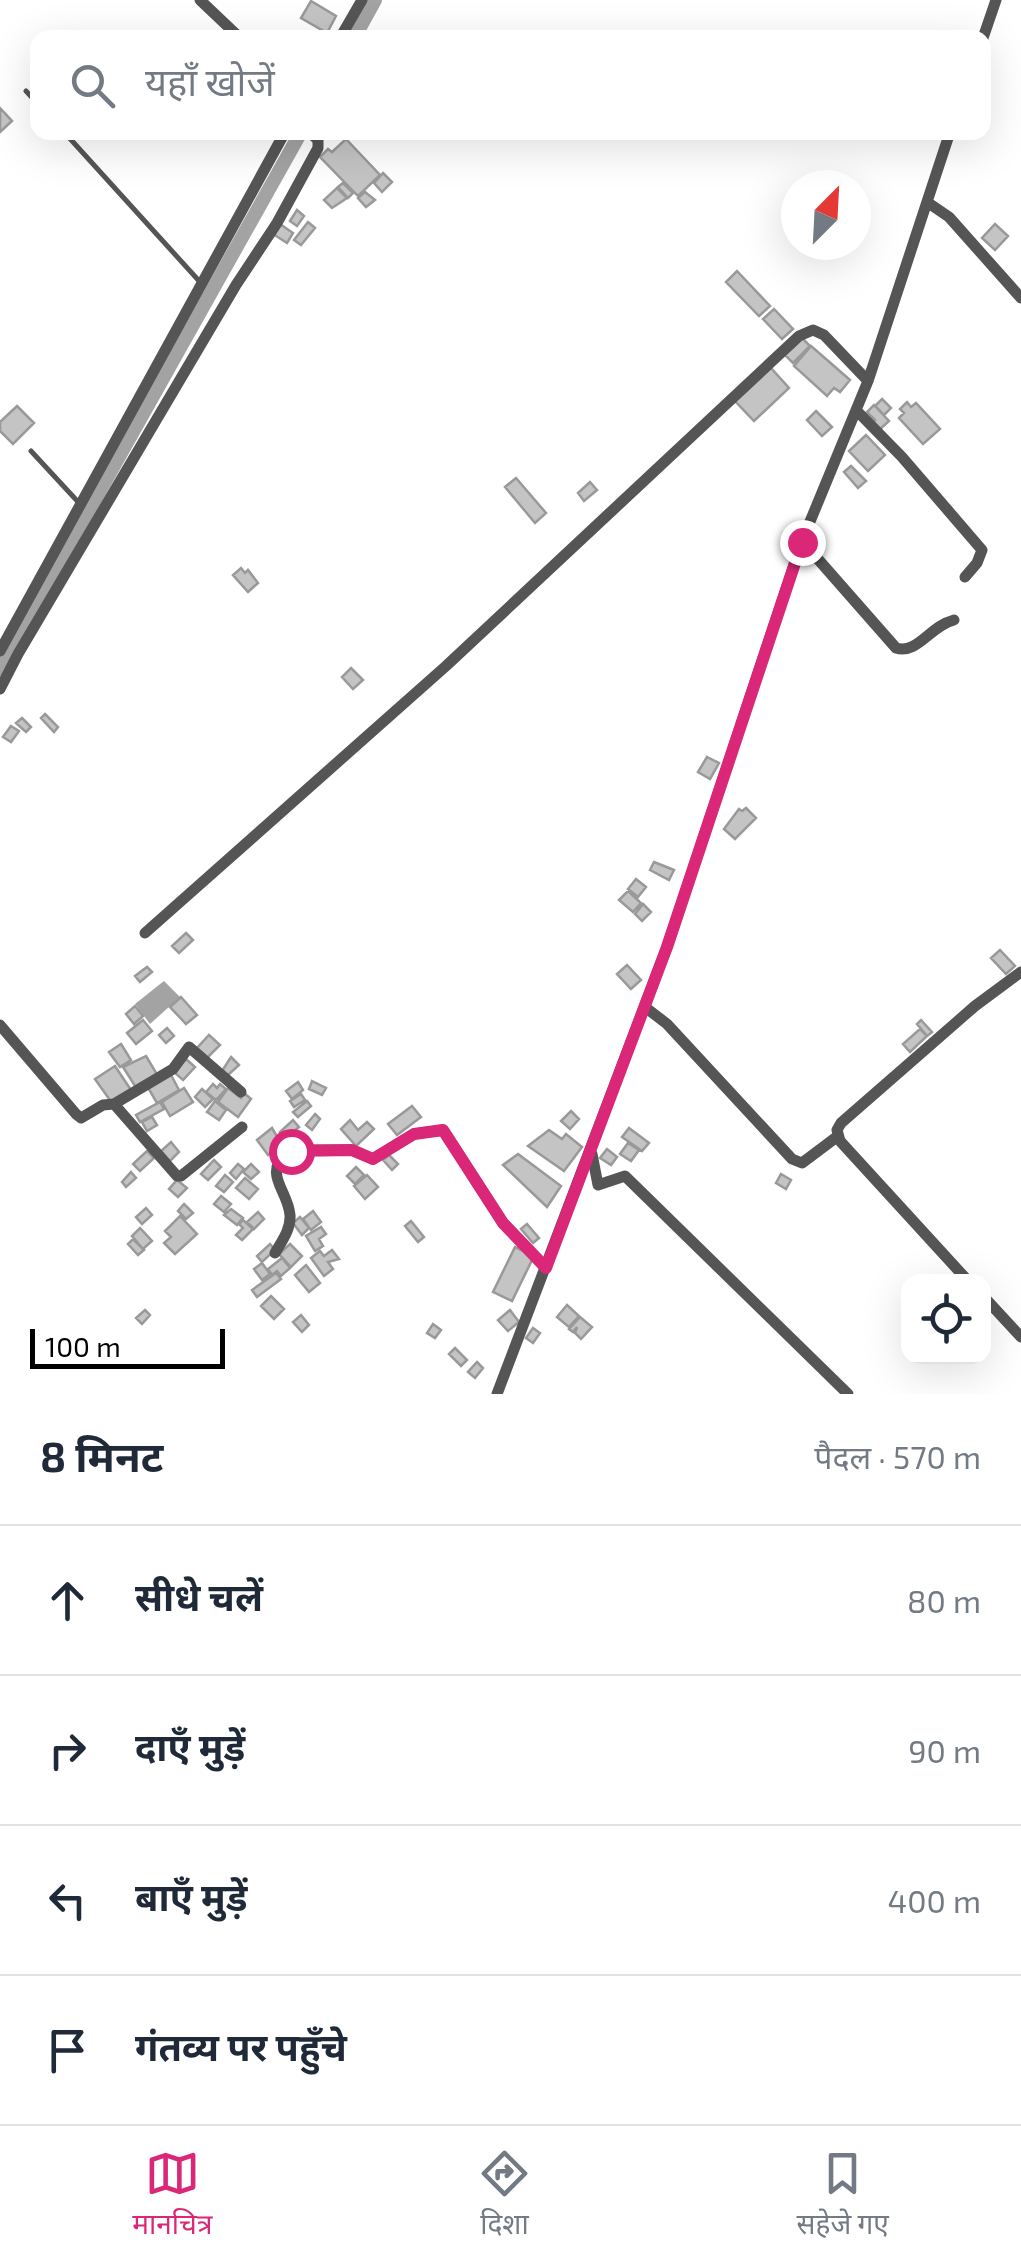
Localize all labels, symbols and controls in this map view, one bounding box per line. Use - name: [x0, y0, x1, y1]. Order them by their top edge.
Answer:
- search box: [30, 30, 991, 140]
- icon: search: [65, 58, 120, 113]
- text: यहाँ खोजें: [145, 58, 275, 104]
- north arrow: [781, 170, 871, 260]
- route end: [780, 520, 826, 566]
- route start: [269, 1129, 315, 1175]
- map controls: [901, 1274, 991, 1364]
- button: locate: [901, 1274, 991, 1364]
- scale bar: [30, 1324, 225, 1368]
- text: 100 m: [45, 1329, 121, 1363]
- text: 8 मिनट: [40, 1430, 163, 1480]
- text: पैदल · 570 m: [814, 1437, 981, 1475]
- icon: ahead: [40, 1573, 95, 1628]
- text: सीधे चलें: [135, 1573, 263, 1619]
- text: 80 m: [907, 1581, 981, 1619]
- icon: right: [40, 1723, 95, 1778]
- text: दाएँ मुड़ें: [135, 1723, 245, 1769]
- text: 90 m: [908, 1731, 981, 1769]
- icon: left: [40, 1873, 95, 1928]
- text: बाएँ मुड़ें: [135, 1873, 247, 1919]
- text: 400 m: [888, 1881, 981, 1919]
- icon: arrive: [40, 2023, 95, 2078]
- text: गंतव्य पर पहुँचे: [135, 2023, 347, 2069]
- tab: मानचित्र: [132, 2146, 212, 2245]
- tab: दिशा: [477, 2146, 532, 2245]
- tab: सहेजे गए: [797, 2146, 889, 2245]

